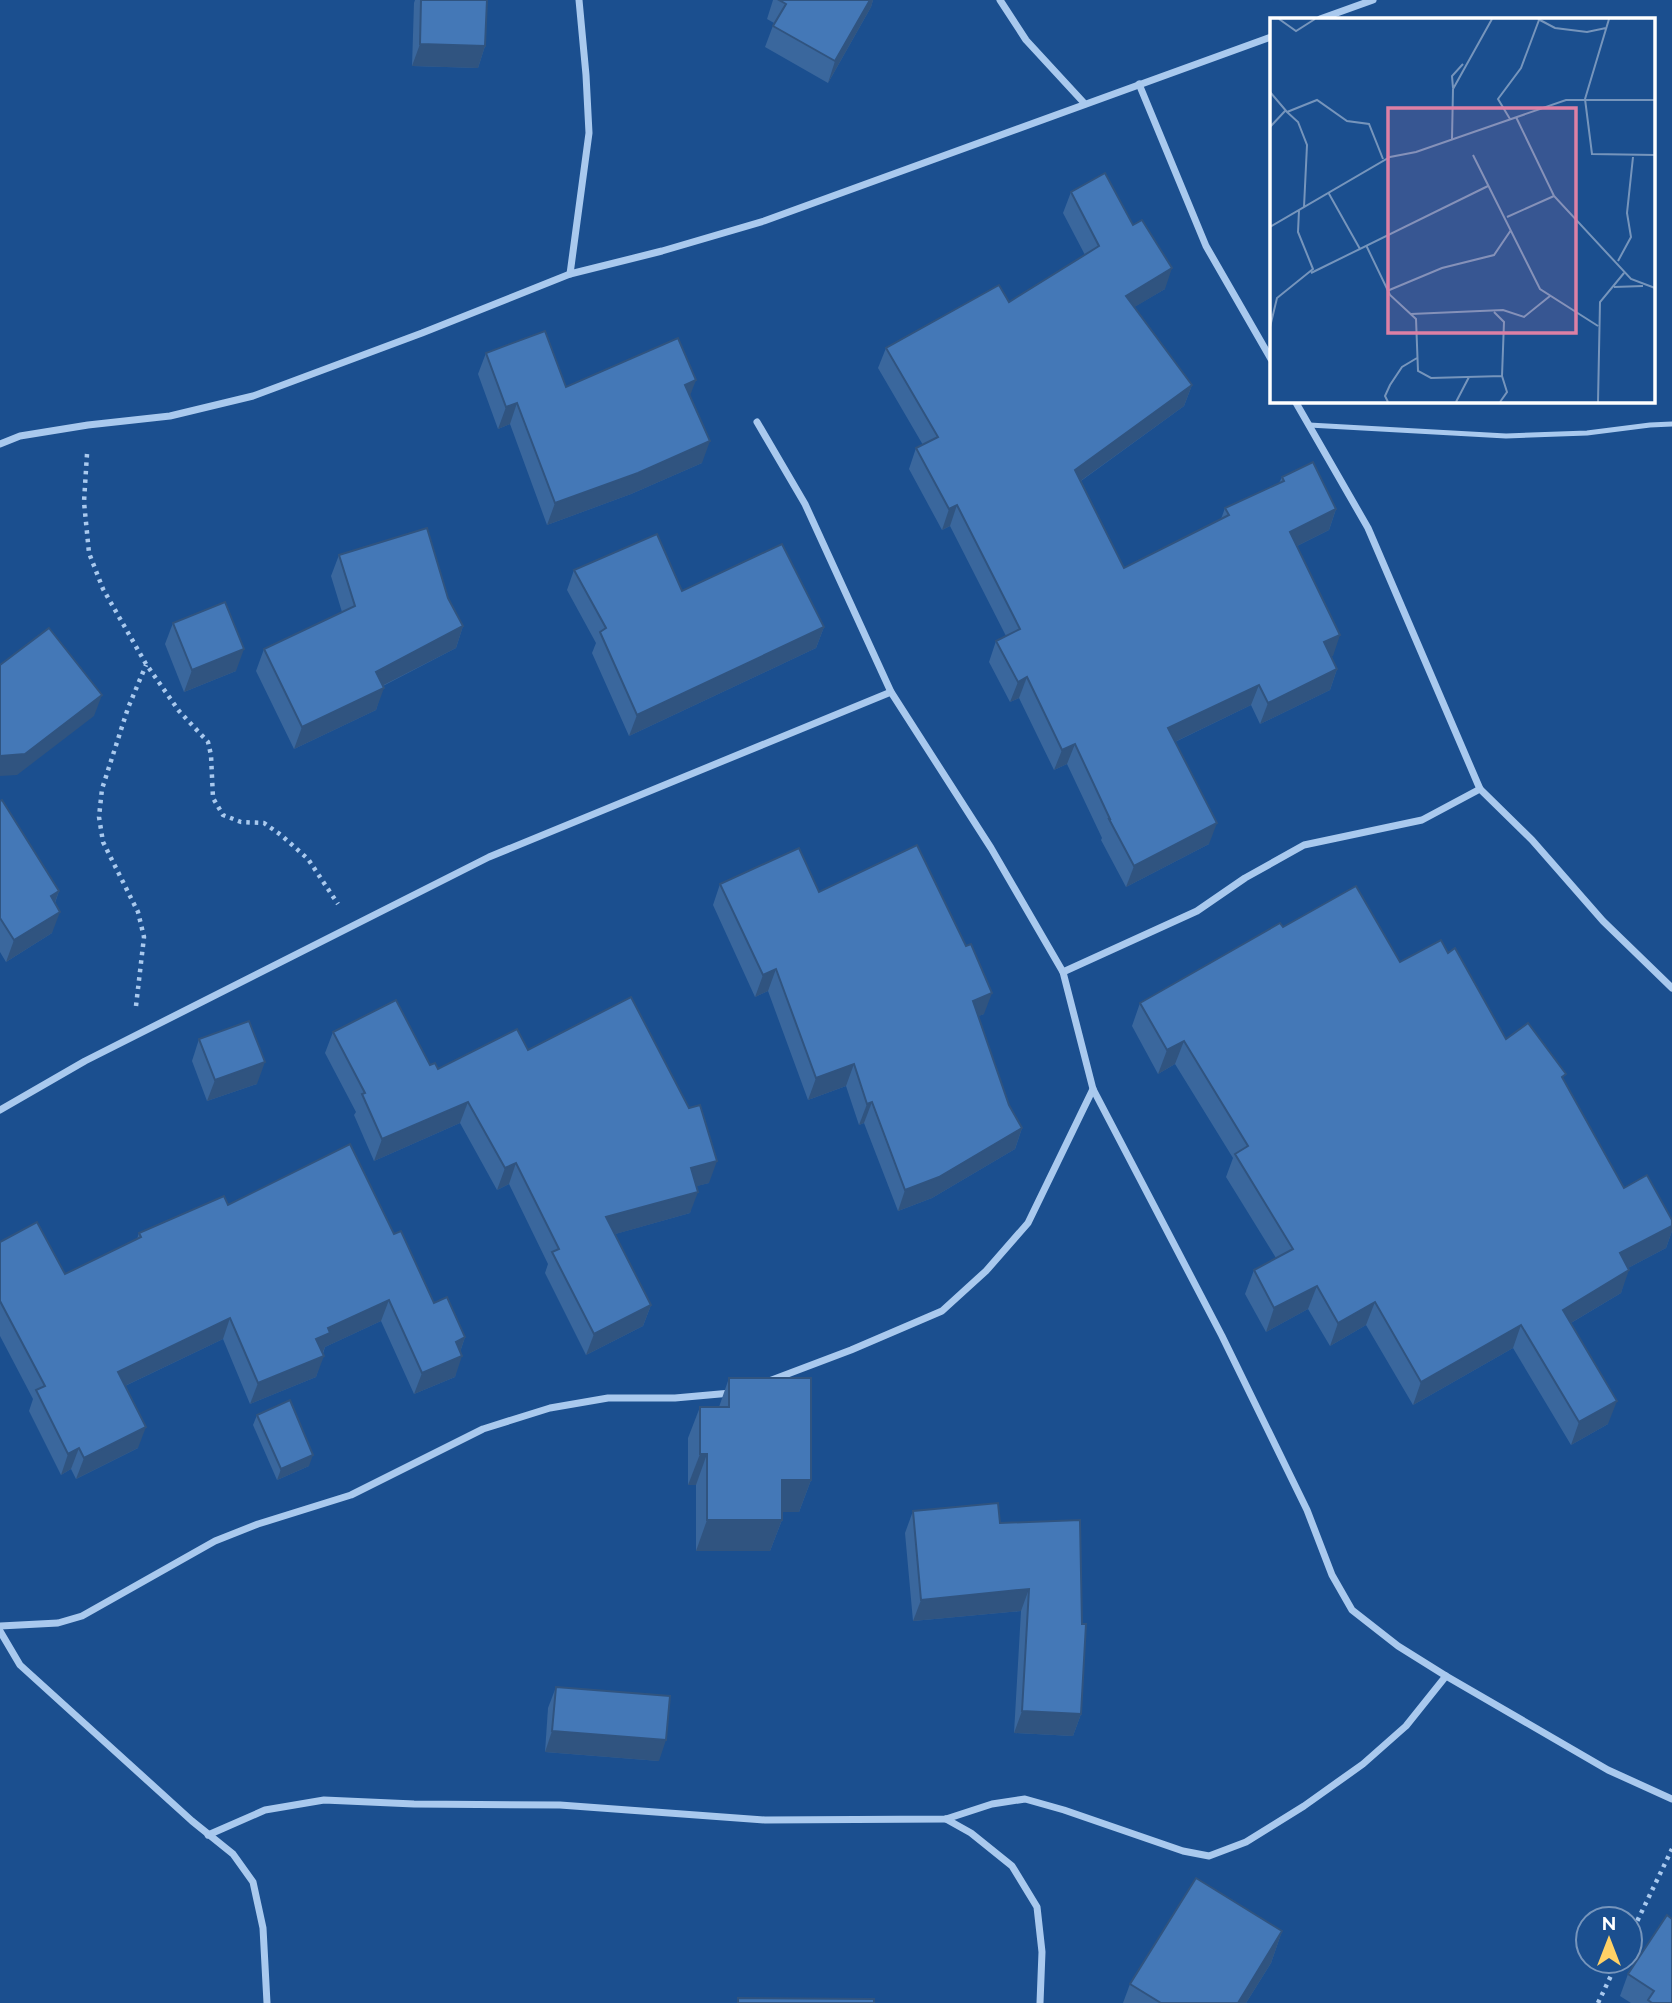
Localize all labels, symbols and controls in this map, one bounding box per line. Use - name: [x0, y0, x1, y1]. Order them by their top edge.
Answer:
- inset map: [1270, 18, 1654, 402]
- north arrow: [1574, 1905, 1644, 1975]
- text: N: [1602, 1912, 1616, 1934]

